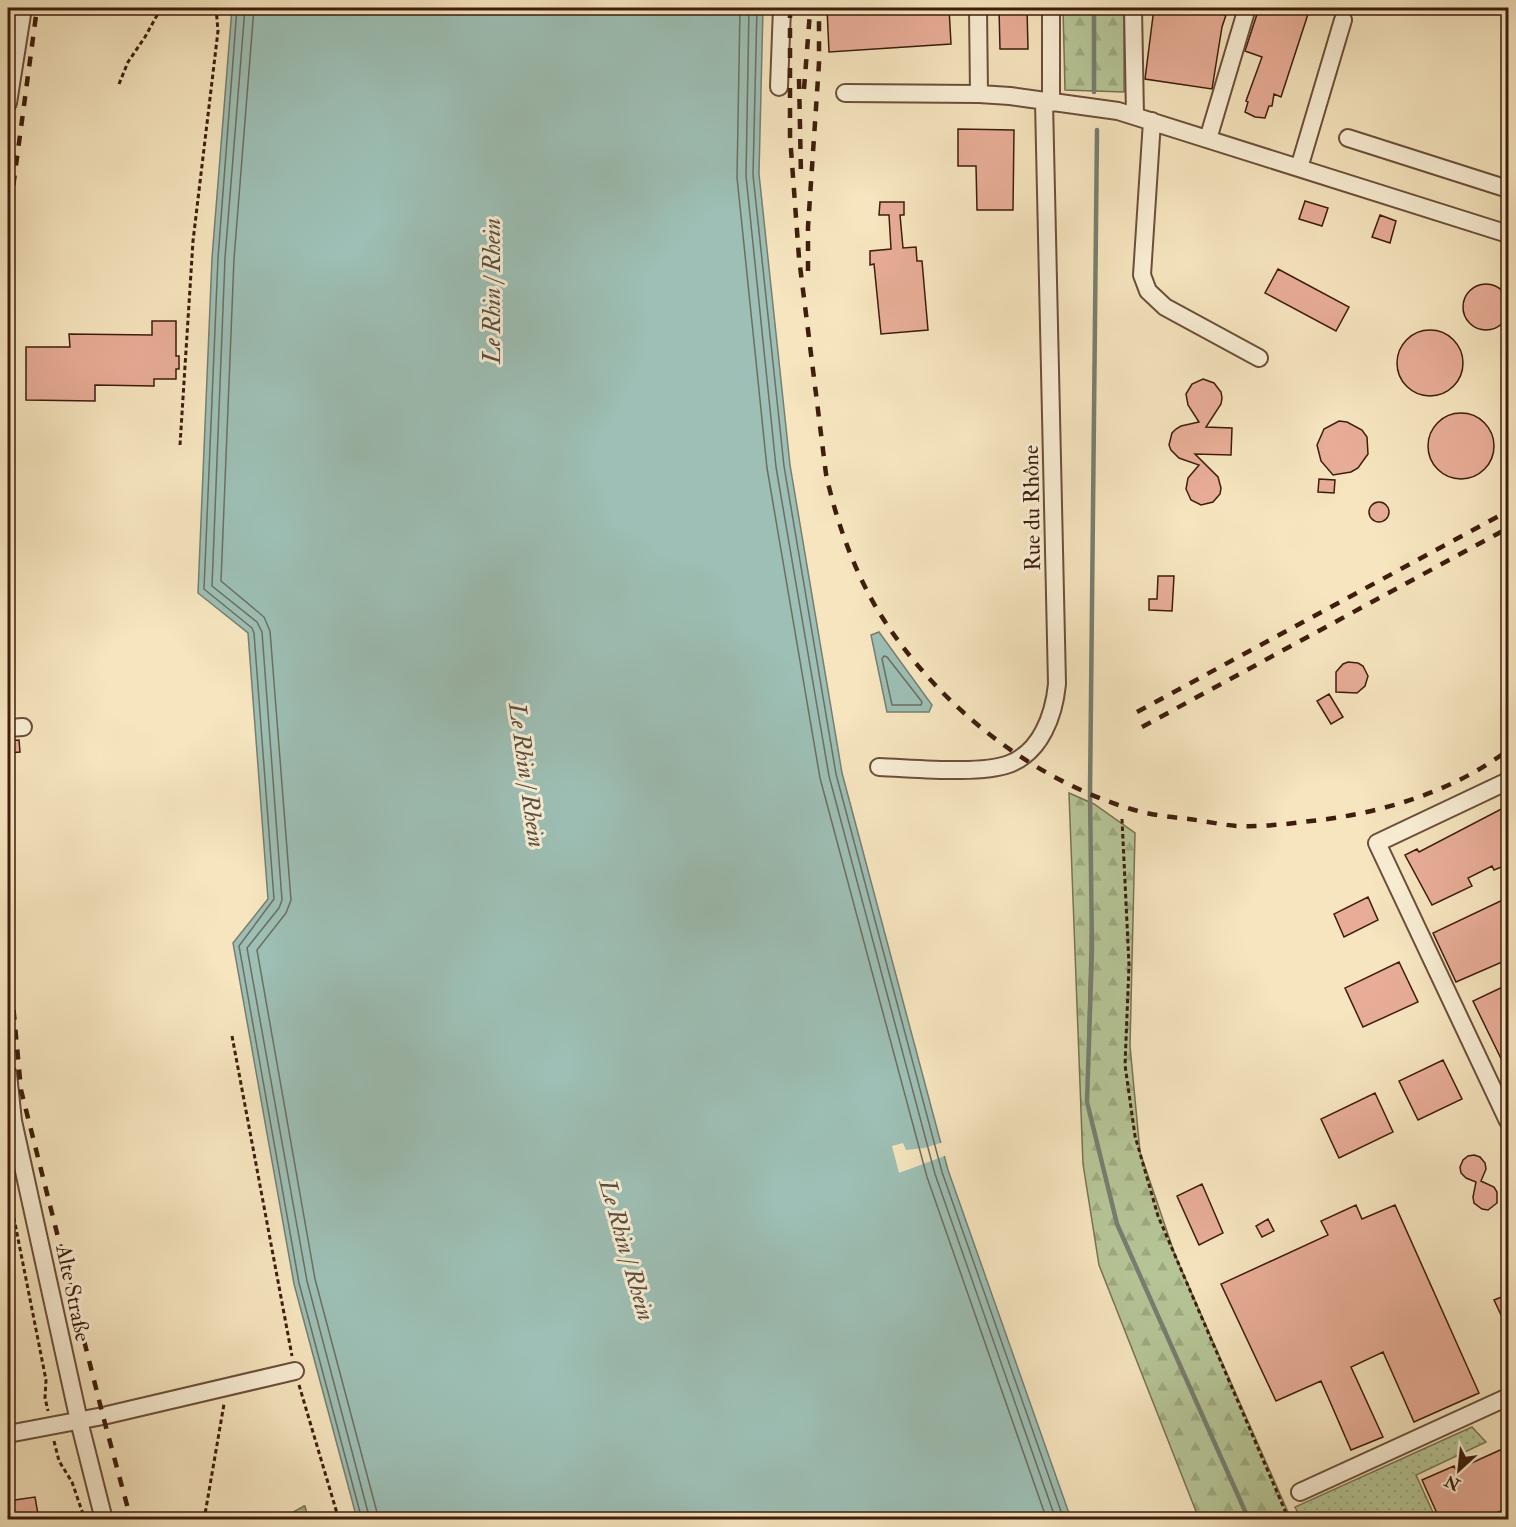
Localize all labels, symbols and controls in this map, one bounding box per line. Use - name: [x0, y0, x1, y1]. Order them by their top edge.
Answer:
- water label: Le Rhin / Rhein: [477, 218, 508, 365]
- street label: Rue du Rhône: [1017, 445, 1047, 571]
- water label: Le Rhin / Rhein: [501, 700, 552, 849]
- water label: Le Rhin / Rhein: [591, 1175, 661, 1324]
- street label: Alte Straße: [49, 1241, 97, 1344]
- north arrow: [1429, 1440, 1489, 1500]
- text: N: [1441, 1470, 1464, 1495]

